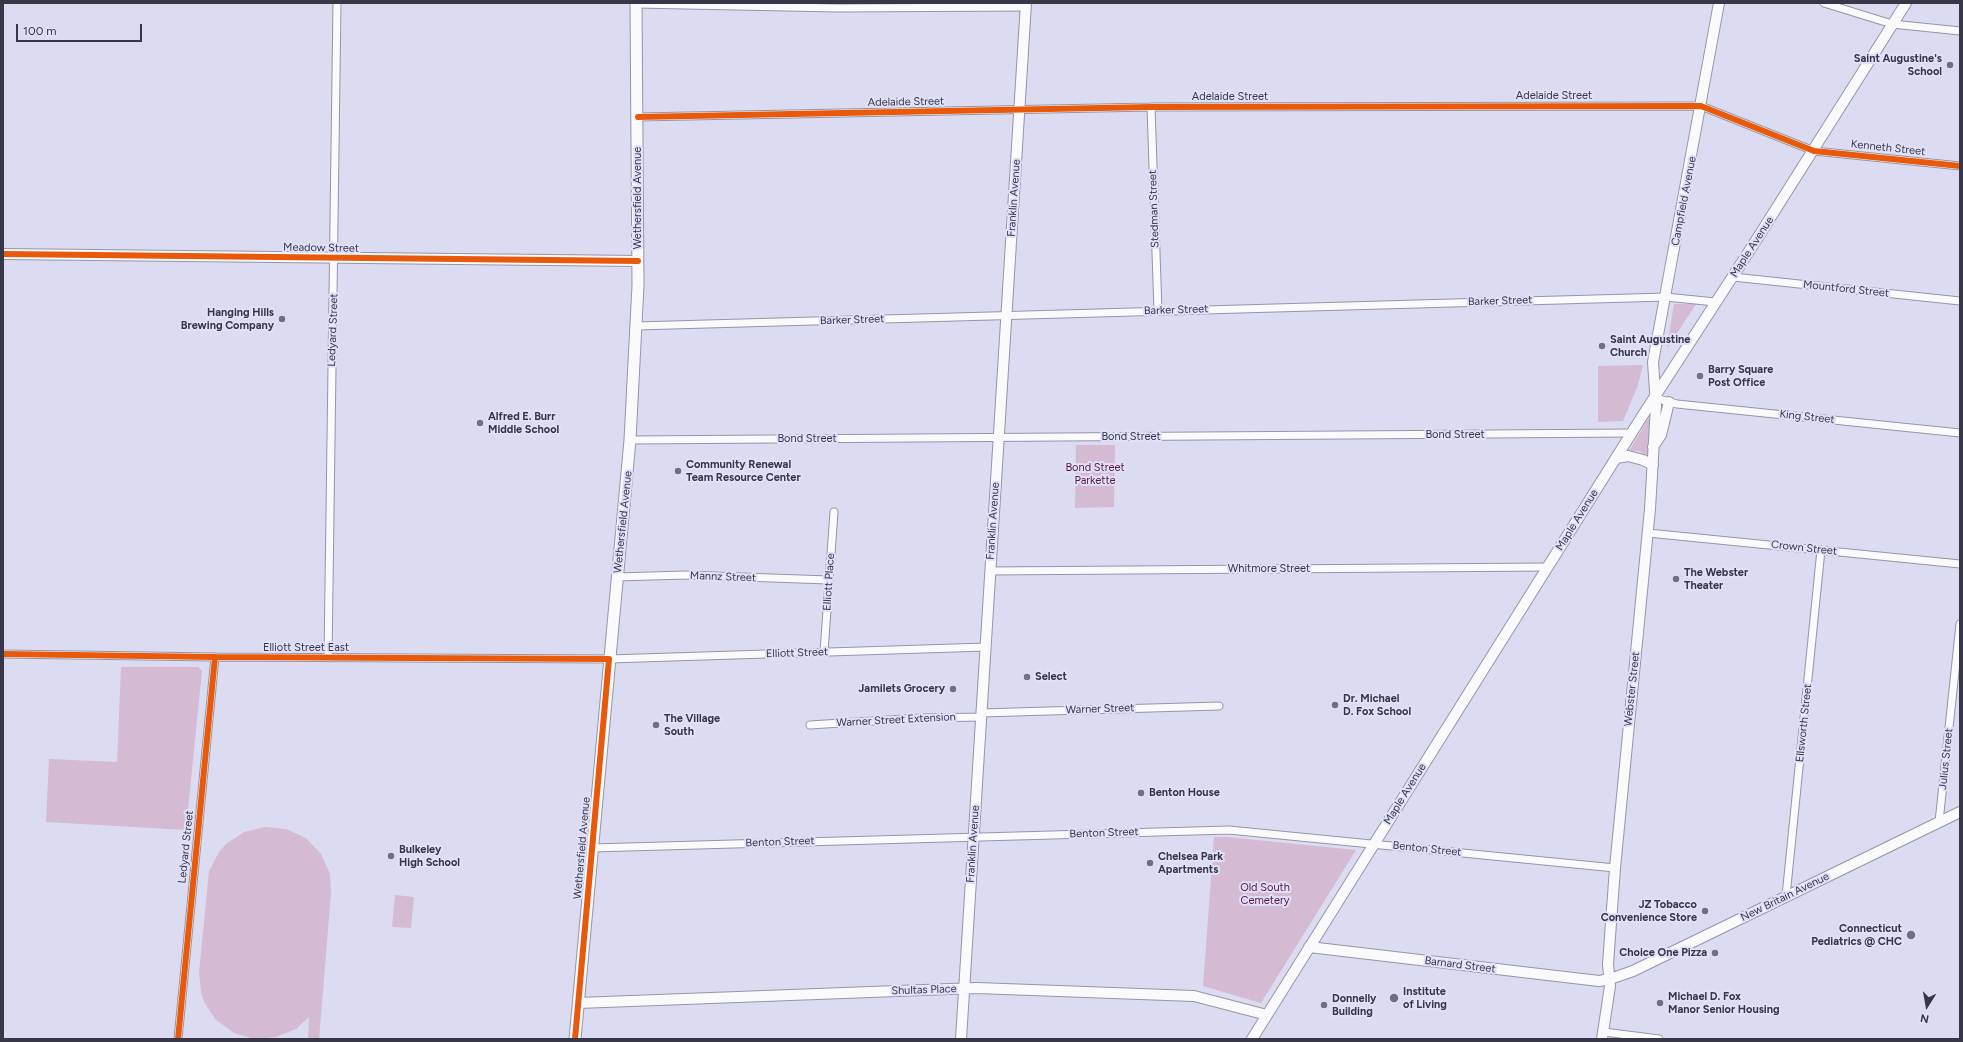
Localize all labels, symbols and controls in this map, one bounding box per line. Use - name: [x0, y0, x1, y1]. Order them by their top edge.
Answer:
- scale bar: [18, 16, 144, 42]
- text: 100 m: [23, 24, 57, 38]
- place label: Saint Augustine's School: [1854, 52, 1942, 78]
- marker: Saint Augustine's School: [1945, 60, 1955, 70]
- street label: Adelaide Street: [1516, 89, 1592, 103]
- street label: Adelaide Street: [1192, 90, 1268, 104]
- street label: Adelaide Street: [868, 95, 944, 109]
- street label: Kenneth Street: [1850, 138, 1926, 158]
- street label: Wethersfield Avenue: [631, 147, 645, 249]
- street label: Campfield Avenue: [1669, 155, 1699, 247]
- street label: Franklin Avenue: [1005, 159, 1023, 237]
- street label: Stedman Street: [1146, 170, 1162, 248]
- street label: Maple Avenue: [1727, 214, 1777, 280]
- street label: Meadow Street: [283, 241, 359, 255]
- street label: Mountford Street: [1802, 278, 1890, 300]
- street label: Ledyard Street: [325, 293, 341, 367]
- street label: Barker Street: [1468, 293, 1532, 309]
- street label: Barker Street: [1144, 302, 1208, 318]
- place label: Hanging Hills Brewing Company: [181, 306, 274, 332]
- street label: Barker Street: [820, 312, 884, 328]
- marker: Hanging Hills Brewing Company: [277, 314, 287, 324]
- place label: Saint Augustine Church: [1610, 333, 1690, 359]
- marker: Saint Augustine Church: [1597, 341, 1607, 351]
- place label: Barry Square Post Office: [1708, 363, 1773, 389]
- marker: Barry Square Post Office: [1695, 371, 1705, 381]
- street label: King Street: [1779, 408, 1835, 426]
- place label: Alfred E. Burr Middle School: [488, 410, 559, 436]
- marker: Alfred E. Burr Middle School: [475, 418, 485, 428]
- street label: Bond Street: [1425, 428, 1485, 442]
- street label: Bond Street: [1101, 430, 1161, 444]
- street label: Bond Street: [777, 432, 837, 446]
- place label: Community Renewal Team Resource Center: [686, 458, 801, 484]
- park label: Bond Street Parkette: [1065, 461, 1125, 487]
- marker: Community Renewal Team Resource Center: [673, 466, 683, 476]
- street label: Wethersfield Avenue: [611, 470, 635, 574]
- street label: Franklin Avenue: [984, 482, 1002, 560]
- street label: Maple Avenue: [1553, 487, 1601, 553]
- street label: Crown Street: [1770, 538, 1838, 558]
- street label: Elliott Place: [820, 553, 838, 611]
- street label: Whitmore Street: [1228, 562, 1310, 576]
- place label: The Webster Theater: [1684, 566, 1748, 592]
- street label: Mannz Street: [690, 569, 756, 585]
- marker: The Webster Theater: [1671, 574, 1681, 584]
- street label: Elliott Street East: [263, 641, 349, 655]
- street label: Elliott Street: [766, 645, 828, 661]
- street label: Webster Street: [1622, 651, 1642, 727]
- place label: Select: [1035, 670, 1067, 684]
- marker: Select: [1022, 672, 1032, 682]
- place label: Jamilets Grocery: [858, 682, 945, 696]
- street label: Ellsworth Street: [1793, 683, 1815, 763]
- marker: Jamilets Grocery: [948, 684, 958, 694]
- place label: Dr. Michael D. Fox School: [1343, 692, 1411, 718]
- marker: Dr. Michael D. Fox School: [1330, 700, 1340, 710]
- street label: Warner Street: [1065, 701, 1135, 717]
- street label: Warner Street Extension: [836, 710, 956, 730]
- place label: The Village South: [664, 712, 720, 738]
- marker: The Village South: [651, 720, 661, 730]
- street label: Julius Street: [1936, 728, 1956, 790]
- street label: Maple Avenue: [1381, 761, 1429, 827]
- place label: Benton House: [1149, 786, 1220, 800]
- marker: Benton House: [1136, 788, 1146, 798]
- street label: Wethersfield Avenue: [571, 796, 593, 900]
- street label: Franklin Avenue: [964, 805, 982, 883]
- street label: Ledyard Street: [176, 810, 196, 884]
- street label: Benton Street: [1069, 825, 1139, 841]
- street label: Benton Street: [745, 834, 815, 850]
- street label: Benton Street: [1392, 839, 1462, 859]
- place label: Bulkeley High School: [399, 843, 460, 869]
- place label: Chelsea Park Apartments: [1158, 850, 1223, 876]
- marker: Bulkeley High School: [386, 851, 396, 861]
- marker: Chelsea Park Apartments: [1145, 858, 1155, 868]
- street label: New Britain Avenue: [1738, 870, 1832, 924]
- park label: Old South Cemetery: [1240, 881, 1290, 907]
- place label: JZ Tobacco Convenience Store: [1601, 898, 1697, 924]
- marker: JZ Tobacco Convenience Store: [1700, 906, 1710, 916]
- place label: Connecticut Pediatrics @ CHC: [1811, 922, 1902, 948]
- marker: Connecticut Pediatrics @ CHC: [1905, 929, 1917, 941]
- place label: Choice One Pizza: [1619, 946, 1707, 960]
- marker: Choice One Pizza: [1710, 948, 1720, 958]
- street label: Barnard Street: [1424, 954, 1496, 976]
- street label: Shultas Place: [891, 982, 957, 998]
- place label: Institute of Living: [1403, 985, 1447, 1011]
- north arrow: [1907, 986, 1947, 1026]
- place label: Michael D. Fox Manor Senior Housing: [1668, 990, 1780, 1016]
- place label: Donnelly Building: [1332, 992, 1376, 1018]
- marker: Institute of Living: [1388, 992, 1400, 1004]
- marker: Michael D. Fox Manor Senior Housing: [1655, 998, 1665, 1008]
- marker: Donnelly Building: [1319, 1000, 1329, 1010]
- text: N: [1919, 1011, 1930, 1025]

